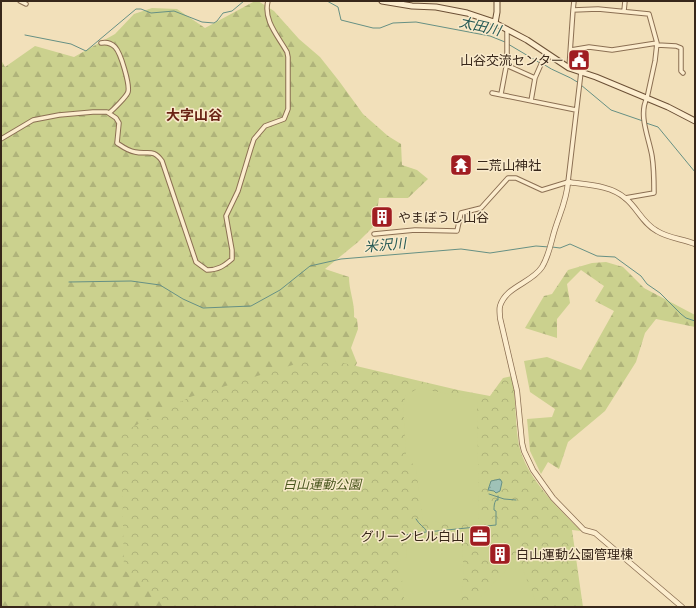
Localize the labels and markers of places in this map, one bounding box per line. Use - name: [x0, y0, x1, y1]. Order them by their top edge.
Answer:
- public building icon: 山谷交流センター: [566, 47, 592, 73]
- place label: 山谷交流センター: [460, 53, 564, 68]
- temple icon: 二荒山神社: [448, 152, 474, 178]
- place label: 二荒山神社: [476, 158, 541, 173]
- building icon: やまぼうし山谷: [369, 204, 395, 230]
- place label: やまぼうし山谷: [398, 210, 489, 225]
- office icon: グリーンヒル白山: [467, 523, 493, 549]
- place label: グリーンヒル白山: [361, 529, 464, 544]
- building icon: 白山運動公園管理棟: [487, 541, 513, 567]
- place label: 白山運動公園管理棟: [516, 547, 633, 562]

